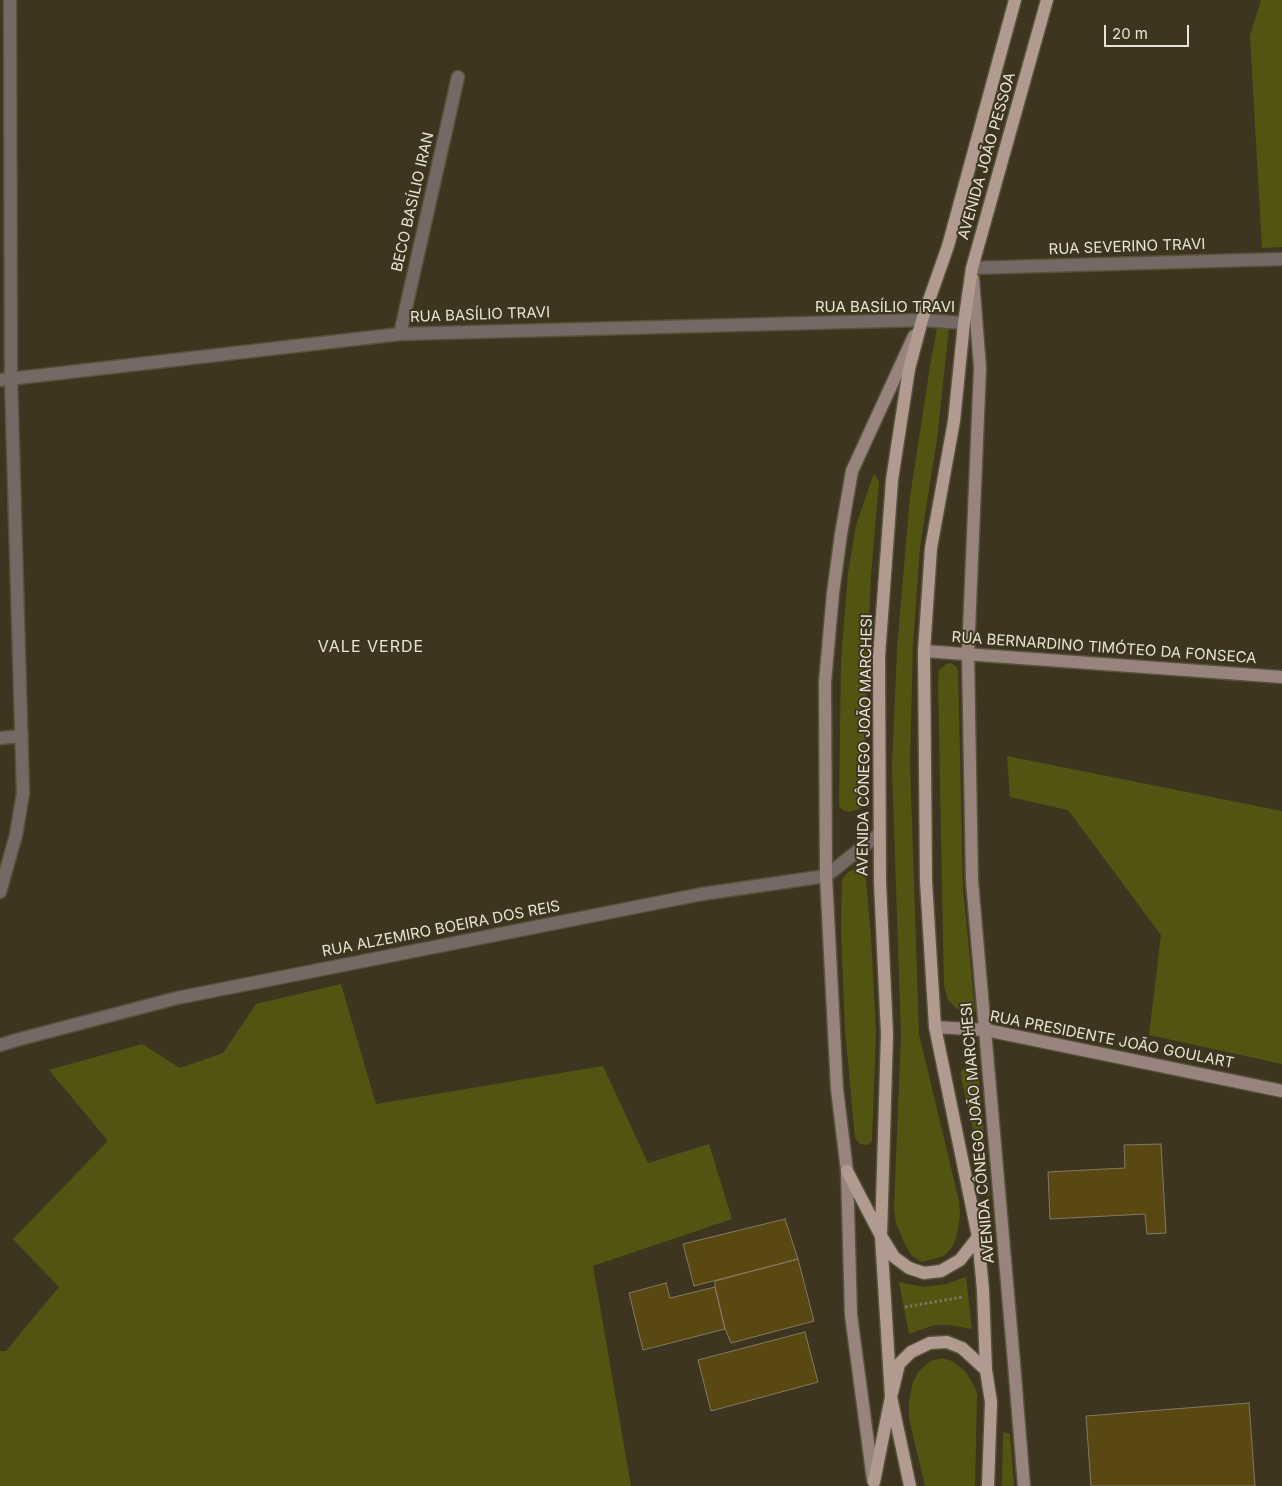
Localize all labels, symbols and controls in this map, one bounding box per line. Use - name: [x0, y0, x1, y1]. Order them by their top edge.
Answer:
- scale bar: [1107, 15, 1192, 47]
- text: 20 m: [1112, 24, 1148, 43]
- street label: AVENIDA JOÃO PESSOA: [954, 70, 1020, 242]
- street label: BECO BASÍLIO IRAN: [388, 130, 438, 274]
- street label: RUA SEVERINO TRAVI: [1048, 235, 1206, 259]
- street label: RUA BASÍLIO TRAVI: [815, 298, 955, 316]
- street label: RUA BASÍLIO TRAVI: [410, 304, 550, 326]
- street label: AVENIDA CÔNEGO JOÃO MARCHESI: [854, 614, 876, 876]
- street label: RUA BERNARDINO TIMÓTEO DA FONSECA: [951, 628, 1257, 668]
- district label: VALE VERDE: [317, 637, 425, 657]
- street label: RUA ALZEMIRO BOEIRA DOS REIS: [320, 897, 562, 961]
- street label: AVENIDA CÔNEGO JOÃO MARCHESI: [958, 1002, 998, 1264]
- street label: RUA PRESIDENTE JOÃO GOULART: [989, 1007, 1235, 1073]

